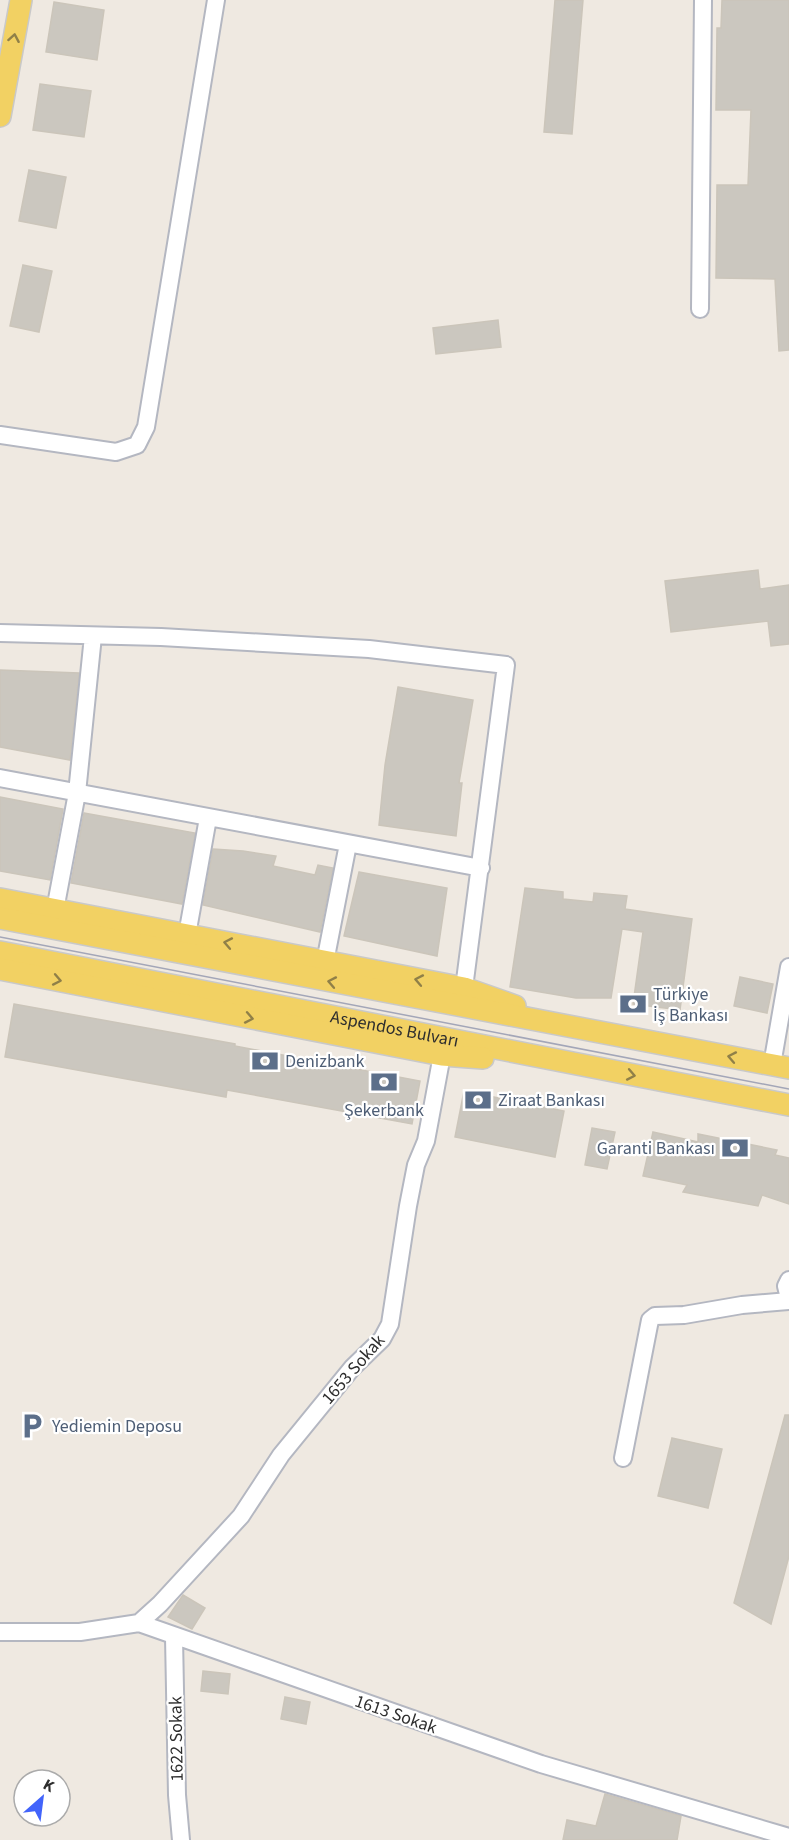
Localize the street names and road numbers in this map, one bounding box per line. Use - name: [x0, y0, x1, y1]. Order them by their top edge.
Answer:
- street label: Aspendos Bulvarı: [328, 1004, 461, 1054]
- street label: 1653 Sokak: [316, 1329, 391, 1410]
- street label: 1613 Sokak: [351, 1689, 440, 1740]
- street label: 1622 Sokak: [163, 1696, 190, 1782]

